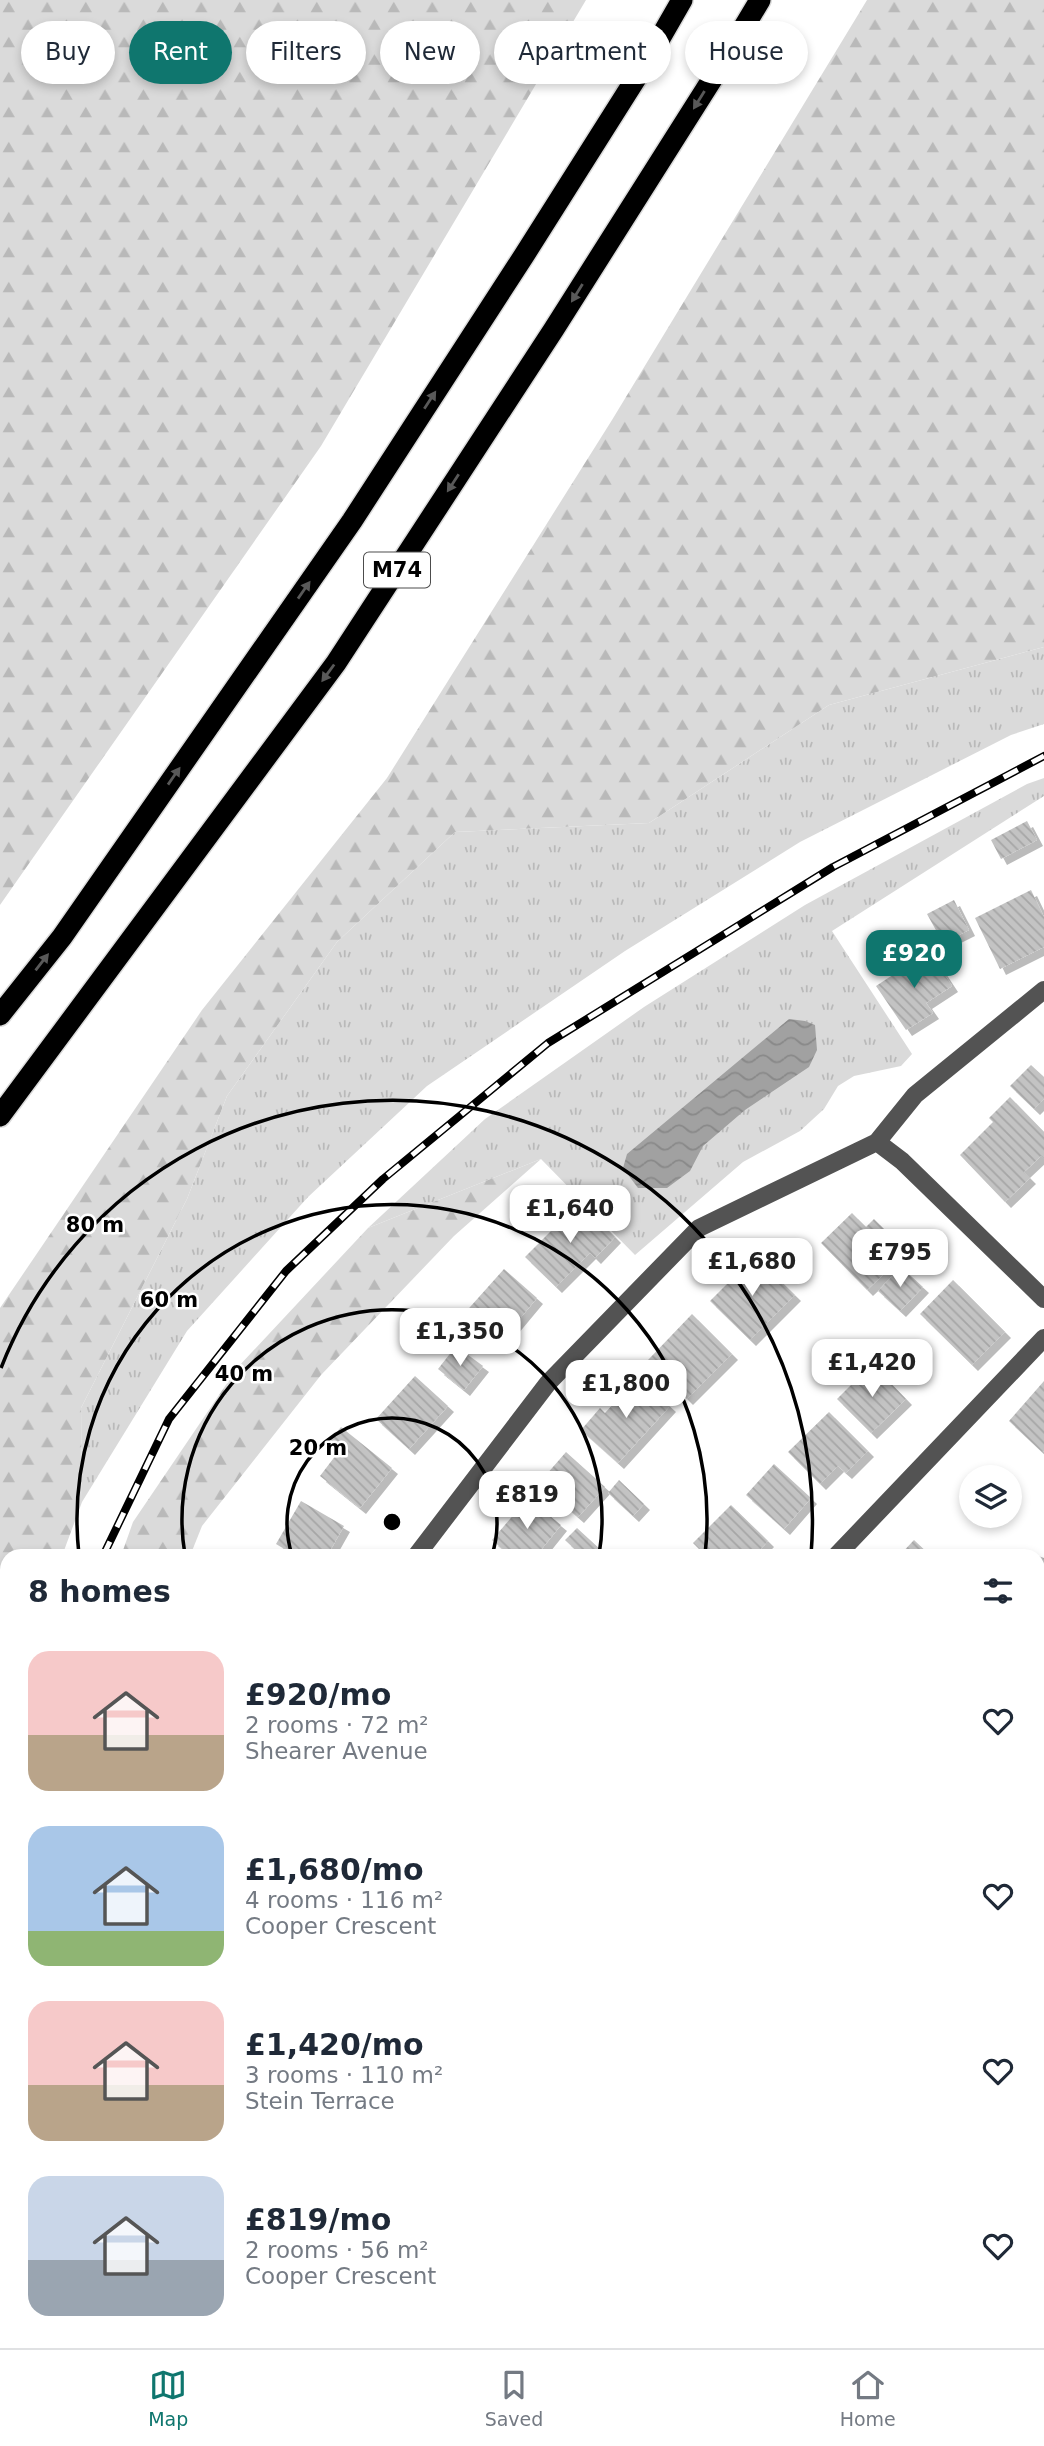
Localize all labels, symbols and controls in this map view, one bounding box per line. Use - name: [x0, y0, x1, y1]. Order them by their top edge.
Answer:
- chip: Buy: [21, 21, 115, 84]
- chip: Rent: [129, 21, 232, 84]
- chip: Filters: [246, 21, 366, 84]
- chip: New: [380, 21, 480, 84]
- chip: Apartment: [494, 21, 671, 84]
- chip: House: [685, 21, 808, 84]
- one-way arrow: [693, 91, 706, 110]
- one-way arrow: [571, 283, 584, 302]
- one-way arrow: [424, 391, 437, 410]
- one-way arrow: [447, 474, 460, 493]
- road number: M74: [364, 552, 430, 588]
- one-way arrow: [297, 581, 311, 599]
- one-way arrow: [321, 664, 335, 682]
- one-way arrow: [167, 767, 181, 785]
- pin: £920: [873, 930, 955, 990]
- text: £920: [882, 940, 946, 966]
- one-way arrow: [35, 953, 50, 971]
- pin: £1,640: [513, 1186, 627, 1245]
- text: £1,640: [526, 1195, 614, 1221]
- text: 80 m: [66, 1213, 124, 1237]
- pin: £795: [859, 1230, 941, 1289]
- pin: £1,680: [695, 1238, 809, 1298]
- text: £795: [868, 1239, 932, 1265]
- text: £1,680: [708, 1248, 796, 1274]
- text: 60 m: [140, 1288, 198, 1312]
- pin: £1,350: [403, 1308, 517, 1368]
- text: £1,350: [416, 1318, 504, 1344]
- pin: £1,420: [815, 1340, 929, 1399]
- text: £1,420: [828, 1349, 916, 1375]
- pin: £1,800: [569, 1360, 683, 1420]
- text: 40 m: [215, 1362, 273, 1386]
- text: £1,800: [582, 1370, 670, 1396]
- text: 20 m: [289, 1436, 347, 1460]
- map controls: [959, 1465, 1022, 1528]
- button: layers: [959, 1465, 1022, 1528]
- pin: £819: [486, 1472, 568, 1531]
- text: £819: [495, 1481, 559, 1507]
- centre of rings: [380, 1510, 404, 1534]
- icon: filters: [979, 1572, 1017, 1610]
- text: 8 homes: [28, 1574, 171, 1609]
- text: £920/mo: [245, 1677, 391, 1712]
- icon: home: [84, 1679, 168, 1763]
- icon: heart: [979, 1702, 1017, 1740]
- text: 2 rooms · 72 m²: [245, 1712, 429, 1738]
- text: Shearer Avenue: [245, 1738, 428, 1764]
- text: £1,680/mo: [245, 1852, 424, 1887]
- icon: home: [84, 1854, 168, 1938]
- icon: heart: [979, 1877, 1017, 1915]
- text: 4 rooms · 116 m²: [245, 1887, 443, 1913]
- text: Cooper Crescent: [245, 1913, 436, 1939]
- text: £1,420/mo: [245, 2027, 424, 2062]
- icon: home: [84, 2029, 168, 2113]
- icon: heart: [979, 2052, 1017, 2090]
- text: 3 rooms · 110 m²: [245, 2062, 443, 2088]
- text: Stein Terrace: [245, 2088, 395, 2114]
- text: £819/mo: [245, 2202, 391, 2237]
- icon: home: [84, 2204, 168, 2288]
- icon: heart: [979, 2227, 1017, 2265]
- text: 2 rooms · 56 m²: [245, 2237, 429, 2263]
- text: Cooper Crescent: [245, 2263, 436, 2289]
- tab: Map: [148, 2366, 188, 2430]
- tab: Saved: [485, 2366, 543, 2430]
- tab: Home: [840, 2366, 896, 2430]

